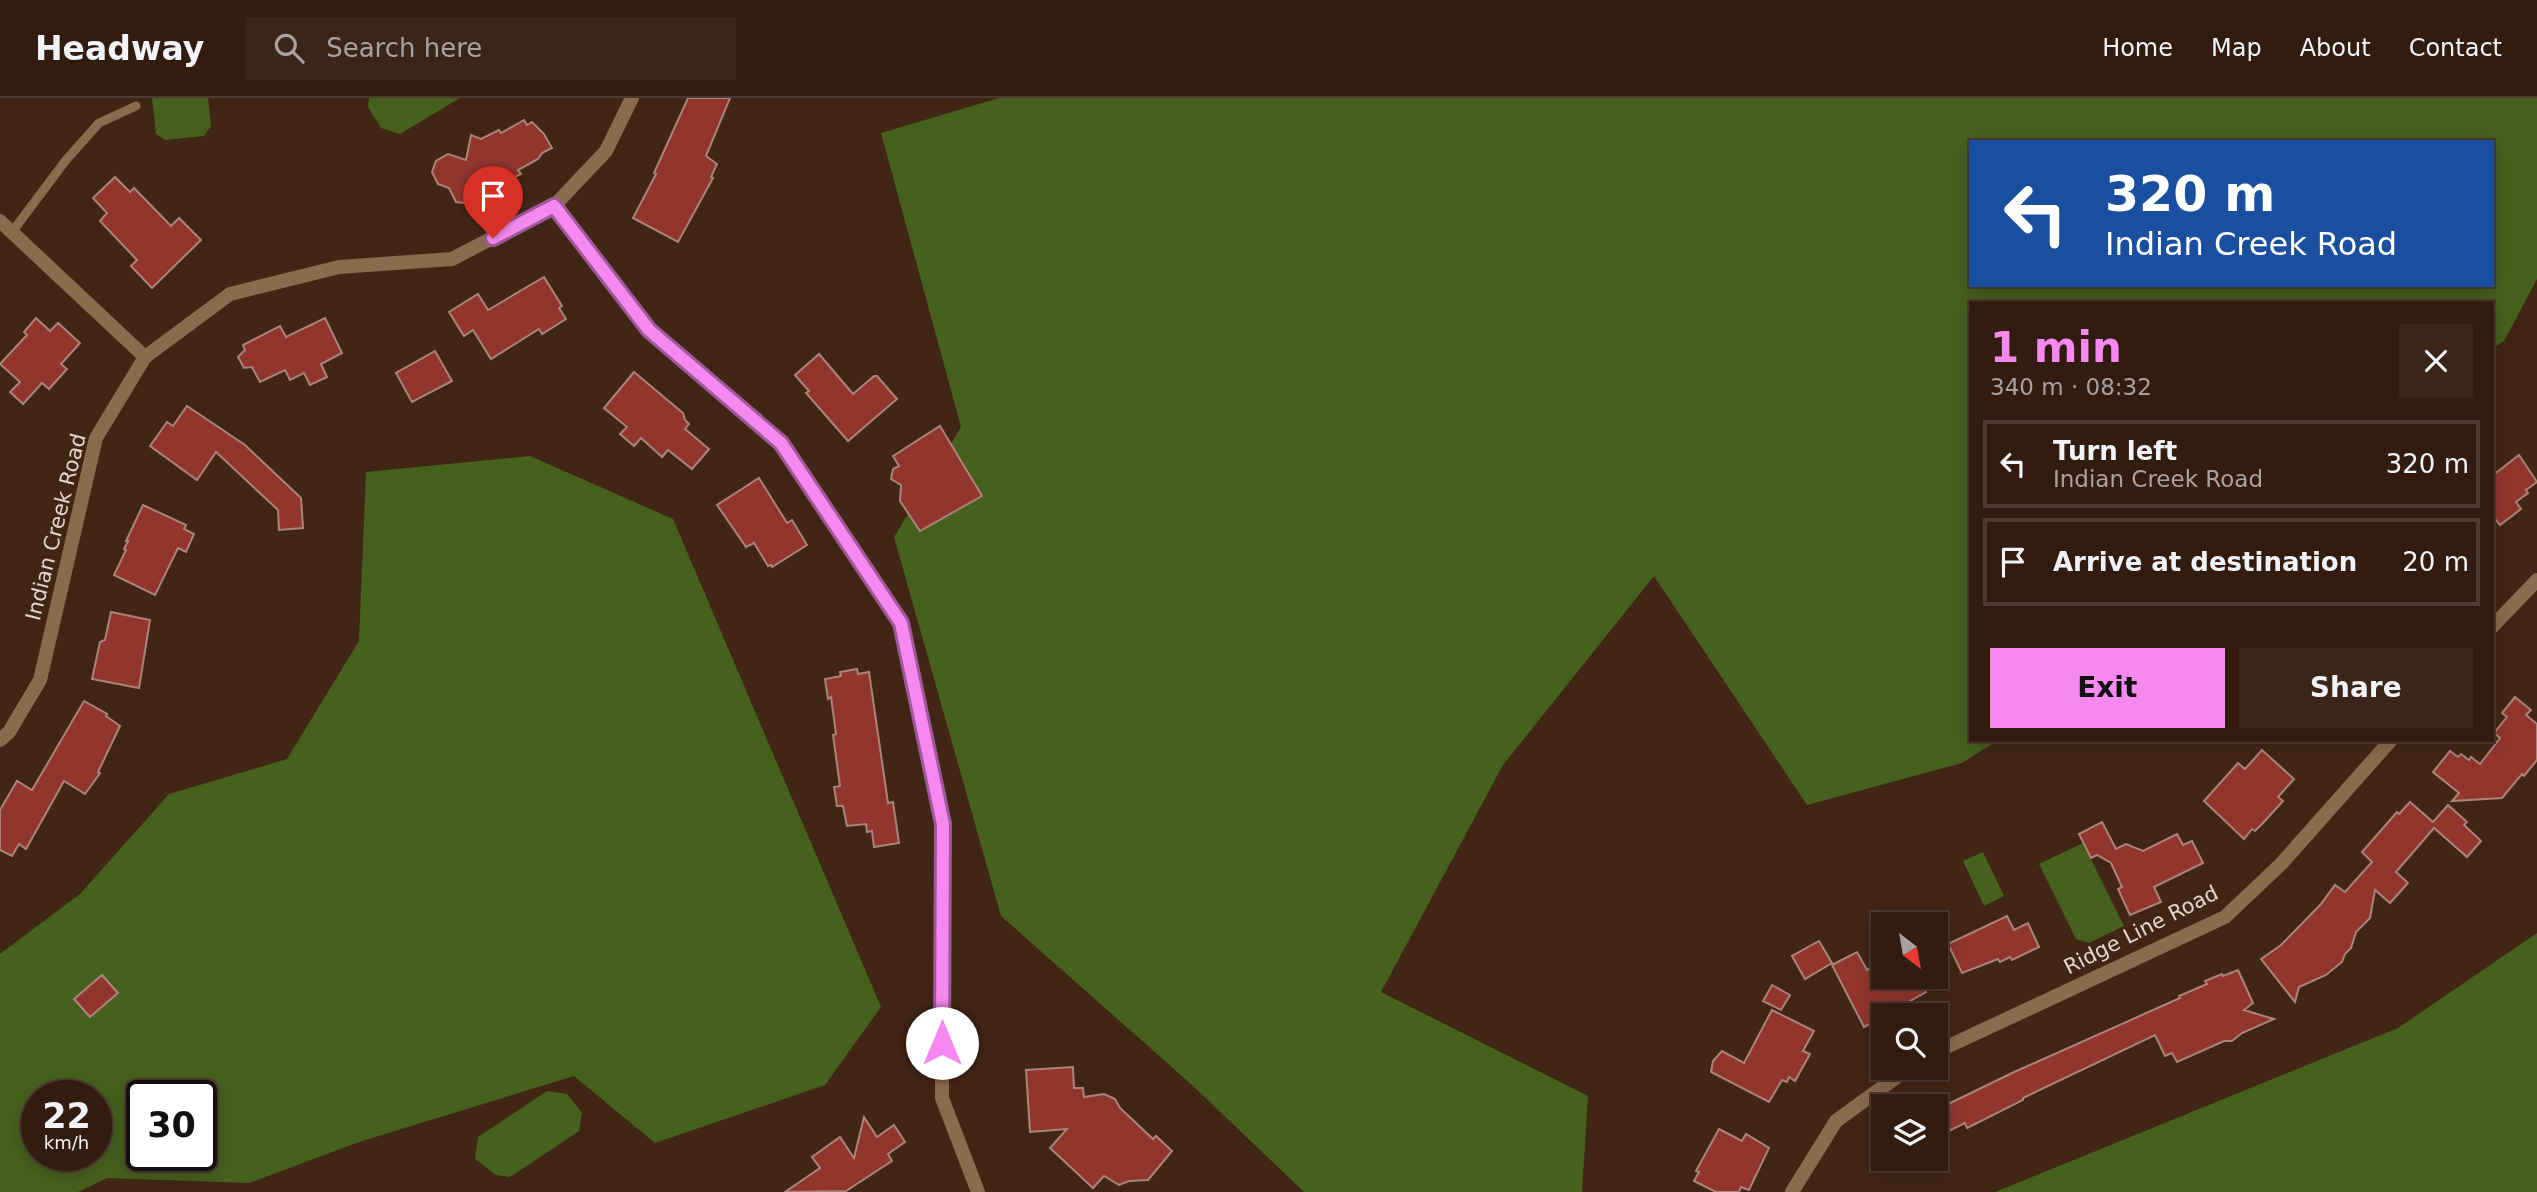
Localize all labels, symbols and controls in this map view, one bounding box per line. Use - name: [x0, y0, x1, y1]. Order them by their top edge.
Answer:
- search box: [246, 17, 736, 80]
- text: Headway: [35, 29, 204, 68]
- icon: search: [270, 29, 308, 67]
- text: Search here: [326, 33, 482, 63]
- text: Home: [2102, 34, 2173, 62]
- text: Map: [2211, 34, 2262, 62]
- text: About: [2300, 34, 2371, 62]
- text: Contact: [2409, 34, 2502, 62]
- pin: [463, 166, 523, 238]
- text: 320 m: [2105, 166, 2275, 223]
- icon: left: [1990, 168, 2081, 259]
- icon: arrive: [474, 177, 512, 215]
- text: Indian Creek Road: [2105, 225, 2397, 263]
- text: 1 min: [1990, 323, 2122, 372]
- button: close: [2399, 324, 2473, 398]
- text: 340 m · 08:32: [1990, 374, 2152, 400]
- street label: Indian Creek Road: [21, 431, 91, 623]
- text: Turn left: [2053, 436, 2177, 466]
- icon: left: [1994, 445, 2032, 483]
- text: 320 m: [2386, 449, 2469, 479]
- text: Indian Creek Road: [2053, 466, 2263, 492]
- icon: arrive: [1994, 543, 2032, 581]
- text: Arrive at destination: [2053, 547, 2357, 577]
- text: 20 m: [2402, 547, 2469, 577]
- button: Exit: [1990, 648, 2225, 728]
- button: Share: [2239, 648, 2473, 728]
- street label: Ridge Line Road: [2060, 881, 2222, 979]
- north arrow: [1871, 912, 1948, 989]
- map controls: [1871, 912, 1948, 1171]
- button: search: [1871, 1003, 1948, 1080]
- position arrow: [905, 1006, 979, 1080]
- speed limit sign: 30: [126, 1080, 217, 1171]
- button: layers: [1871, 1094, 1948, 1171]
- text: 22: [42, 1096, 91, 1136]
- text: km/h: [44, 1132, 89, 1153]

